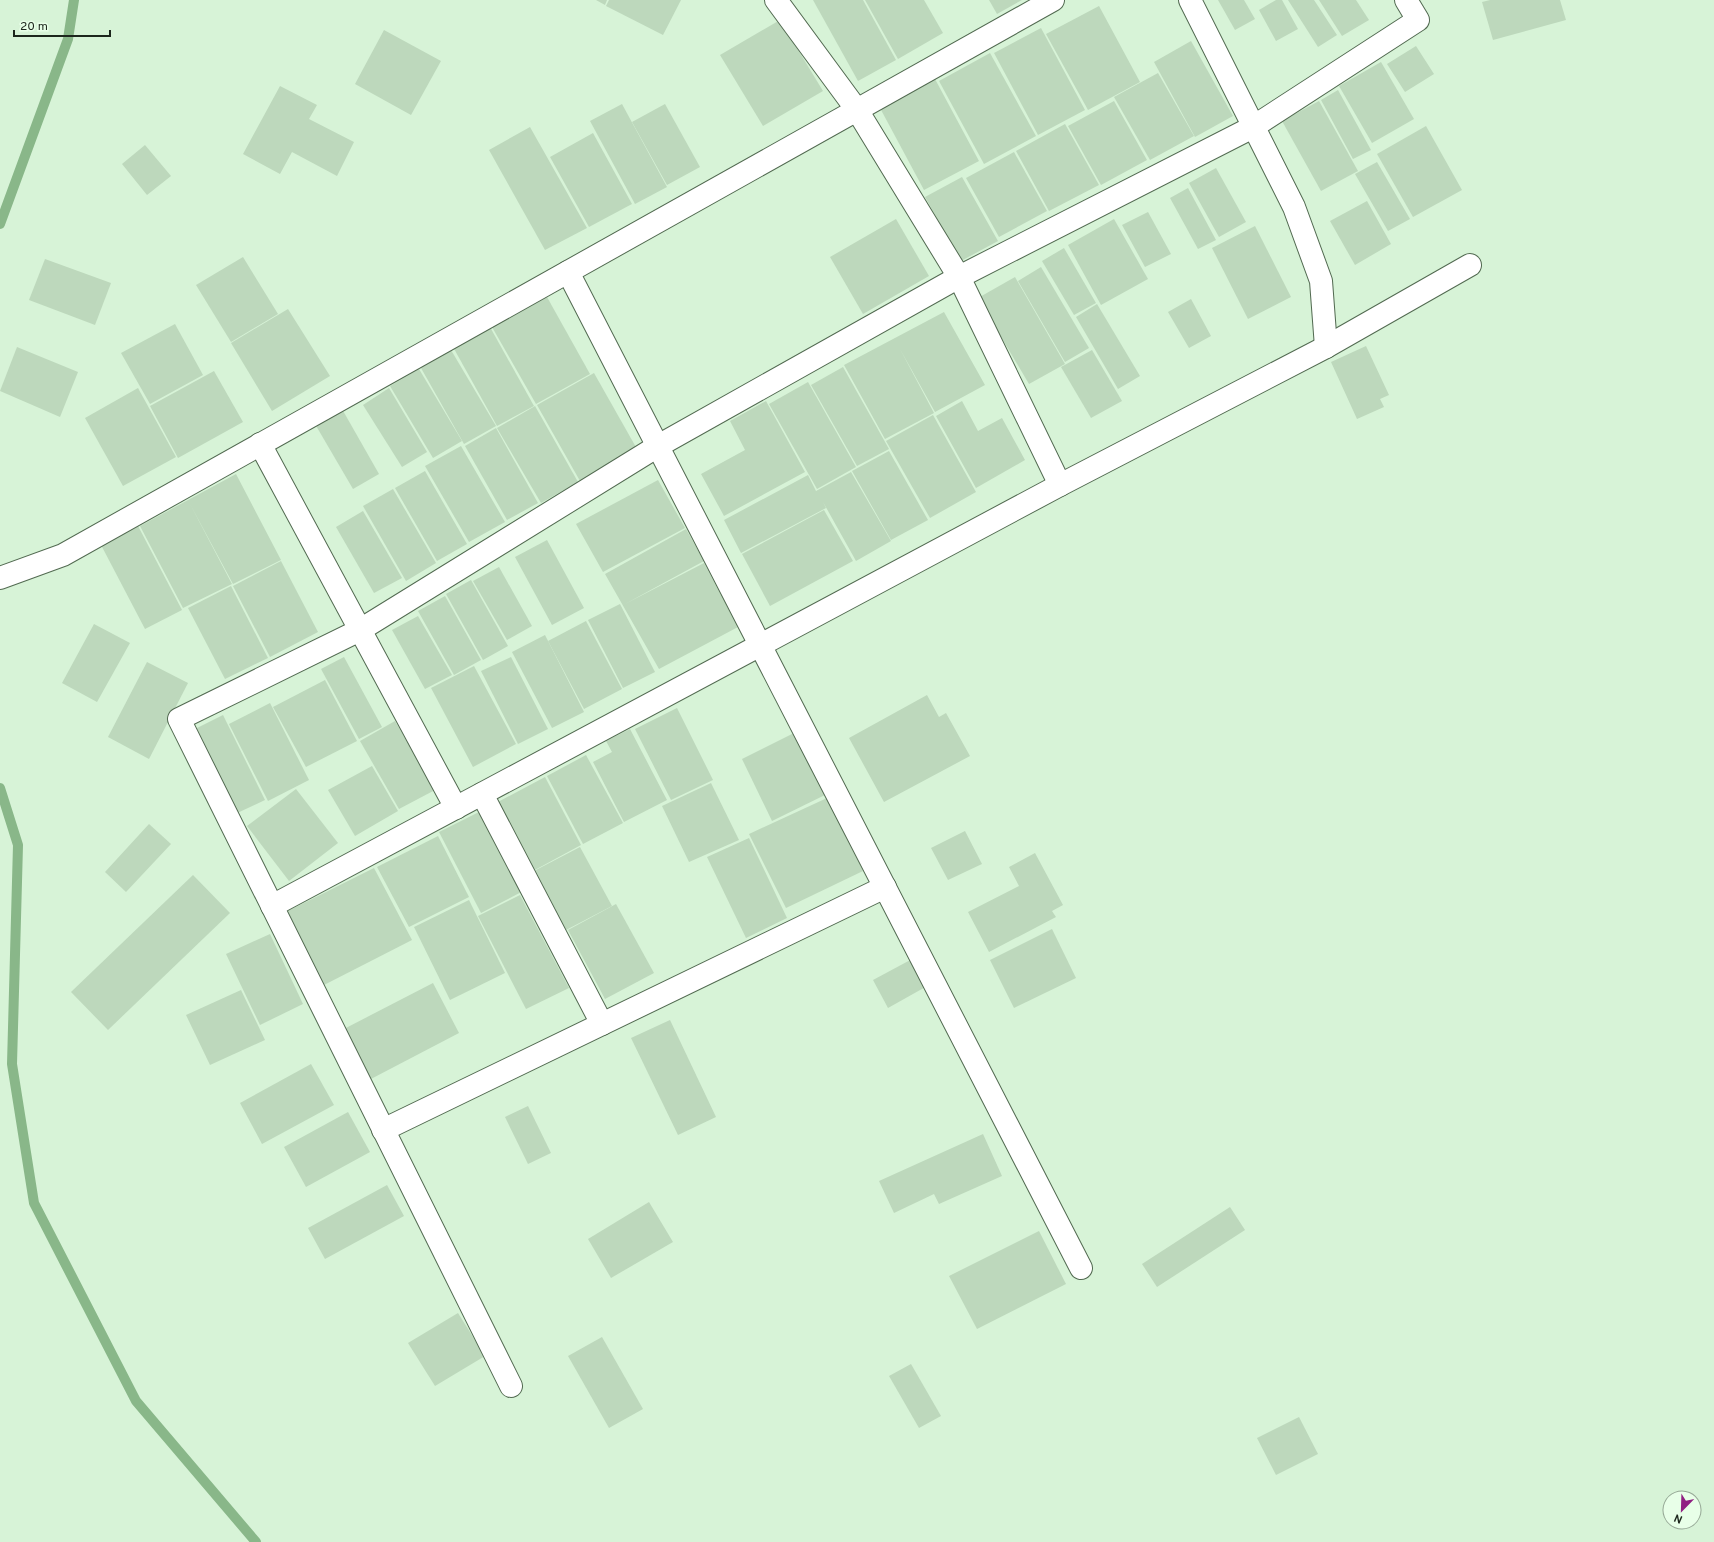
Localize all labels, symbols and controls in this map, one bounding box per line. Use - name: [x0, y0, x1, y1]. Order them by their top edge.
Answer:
- scale bar: [14, 12, 110, 38]
- text: 20 m: [20, 19, 48, 35]
- north arrow: [1662, 1490, 1702, 1530]
- text: N: [1672, 1510, 1685, 1526]

